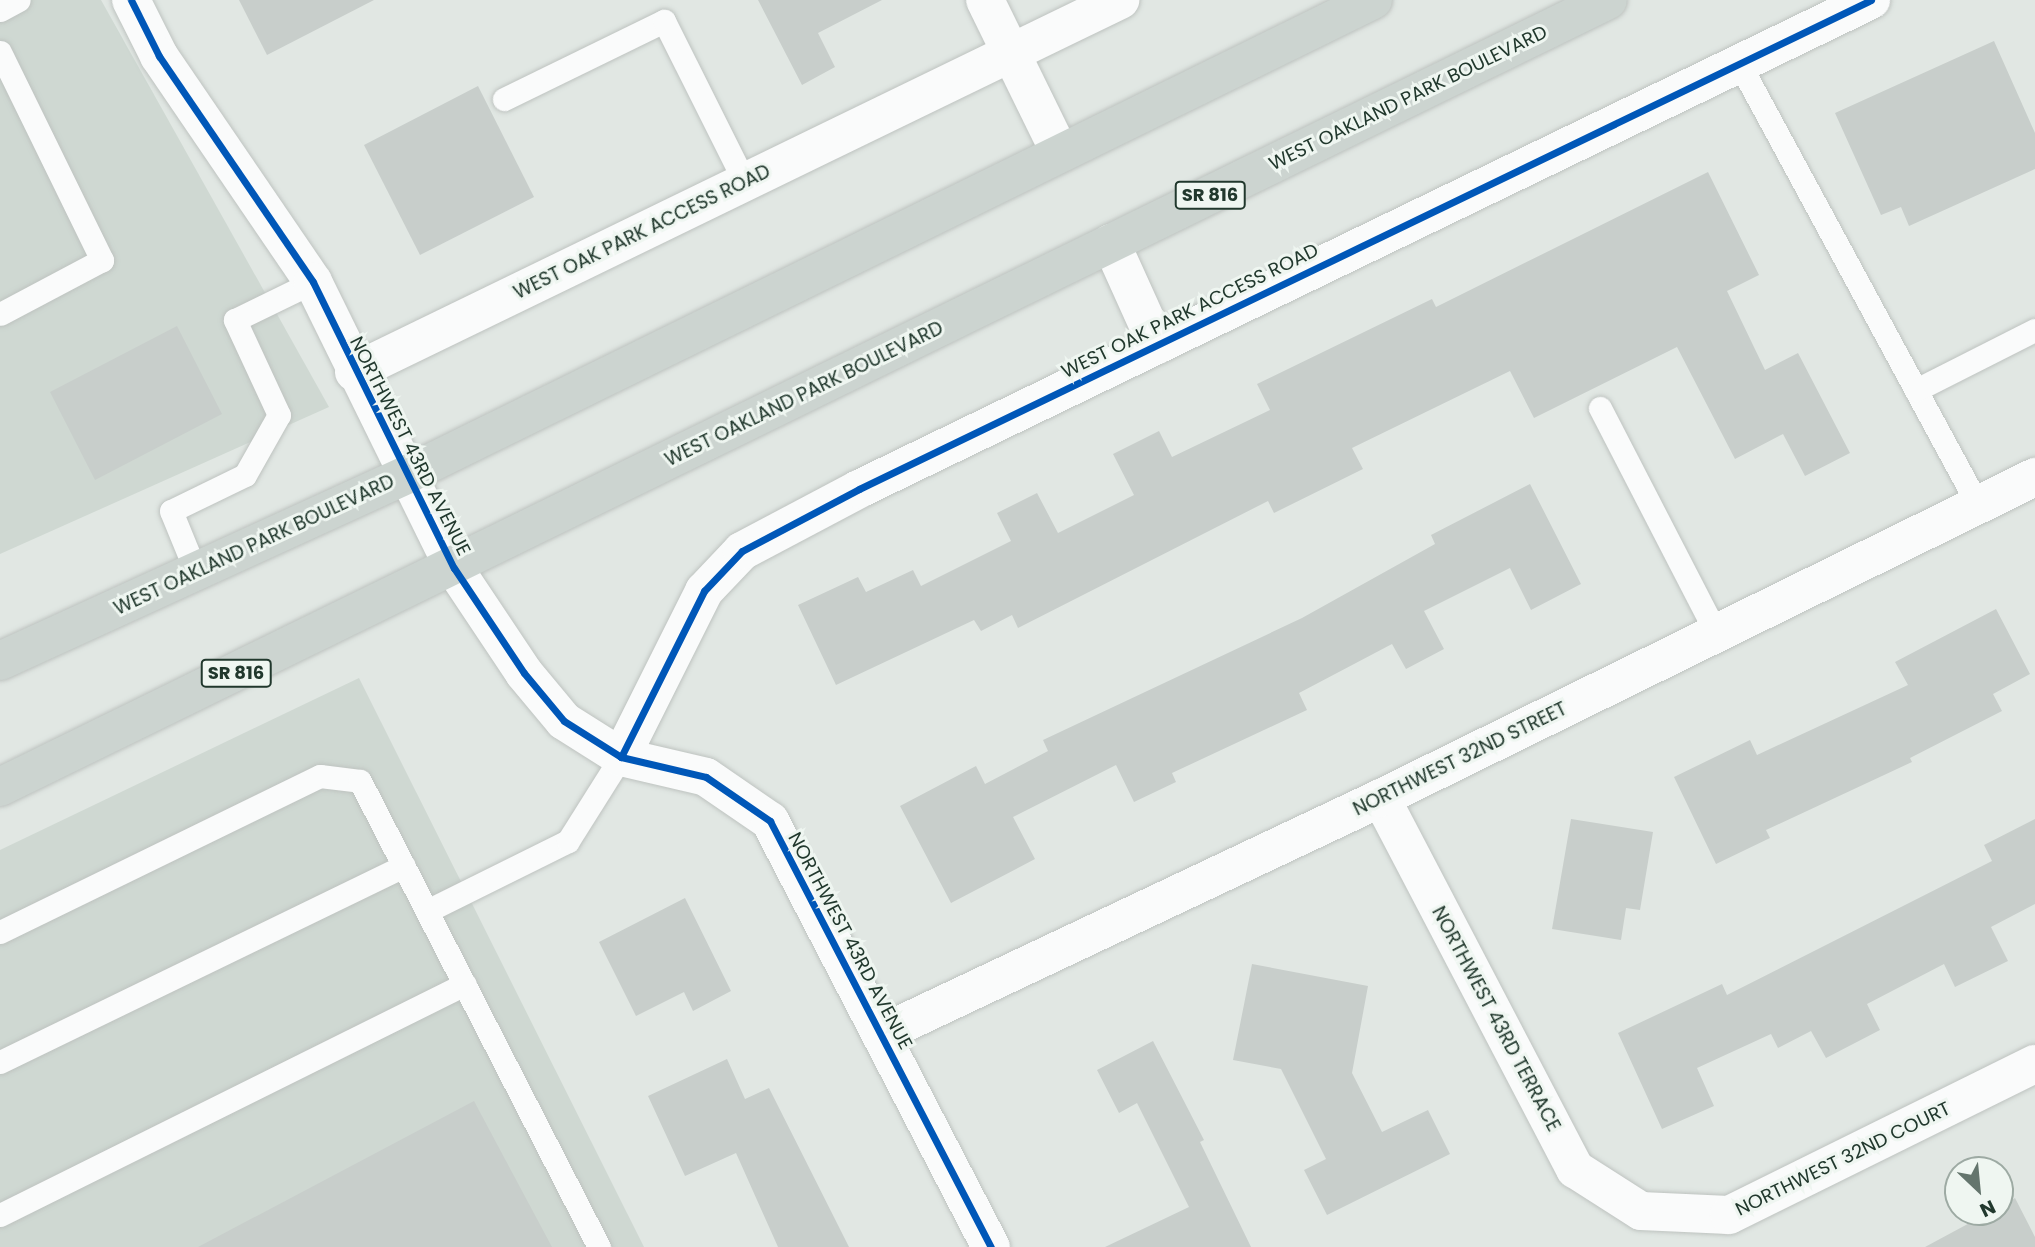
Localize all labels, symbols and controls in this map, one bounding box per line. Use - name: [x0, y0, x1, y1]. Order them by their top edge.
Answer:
- street label: WEST OAKLAND PARK BOULEVARD: [1265, 21, 1551, 175]
- street label: WEST OAK PARK ACCESS ROAD: [510, 160, 774, 304]
- road number: SR 816: [1173, 180, 1247, 210]
- street label: WEST OAK PARK ACCESS ROAD: [1058, 239, 1322, 383]
- street label: WEST OAKLAND PARK BOULEVARD: [661, 317, 947, 471]
- street label: NORTHWEST 43RD AVENUE: [345, 333, 475, 559]
- street label: WEST OAKLAND PARK BOULEVARD: [110, 470, 398, 620]
- road number: SR 816: [199, 658, 273, 688]
- street label: NORTHWEST 32ND STREET: [1349, 697, 1571, 821]
- street label: NORTHWEST 43RD AVENUE: [783, 829, 917, 1053]
- street label: NORTHWEST 43RD TERRACE: [1427, 903, 1565, 1135]
- street label: NORTHWEST 32ND COURT: [1732, 1097, 1954, 1221]
- north arrow: [1944, 1156, 2014, 1226]
- text: N: [1975, 1193, 2000, 1224]

